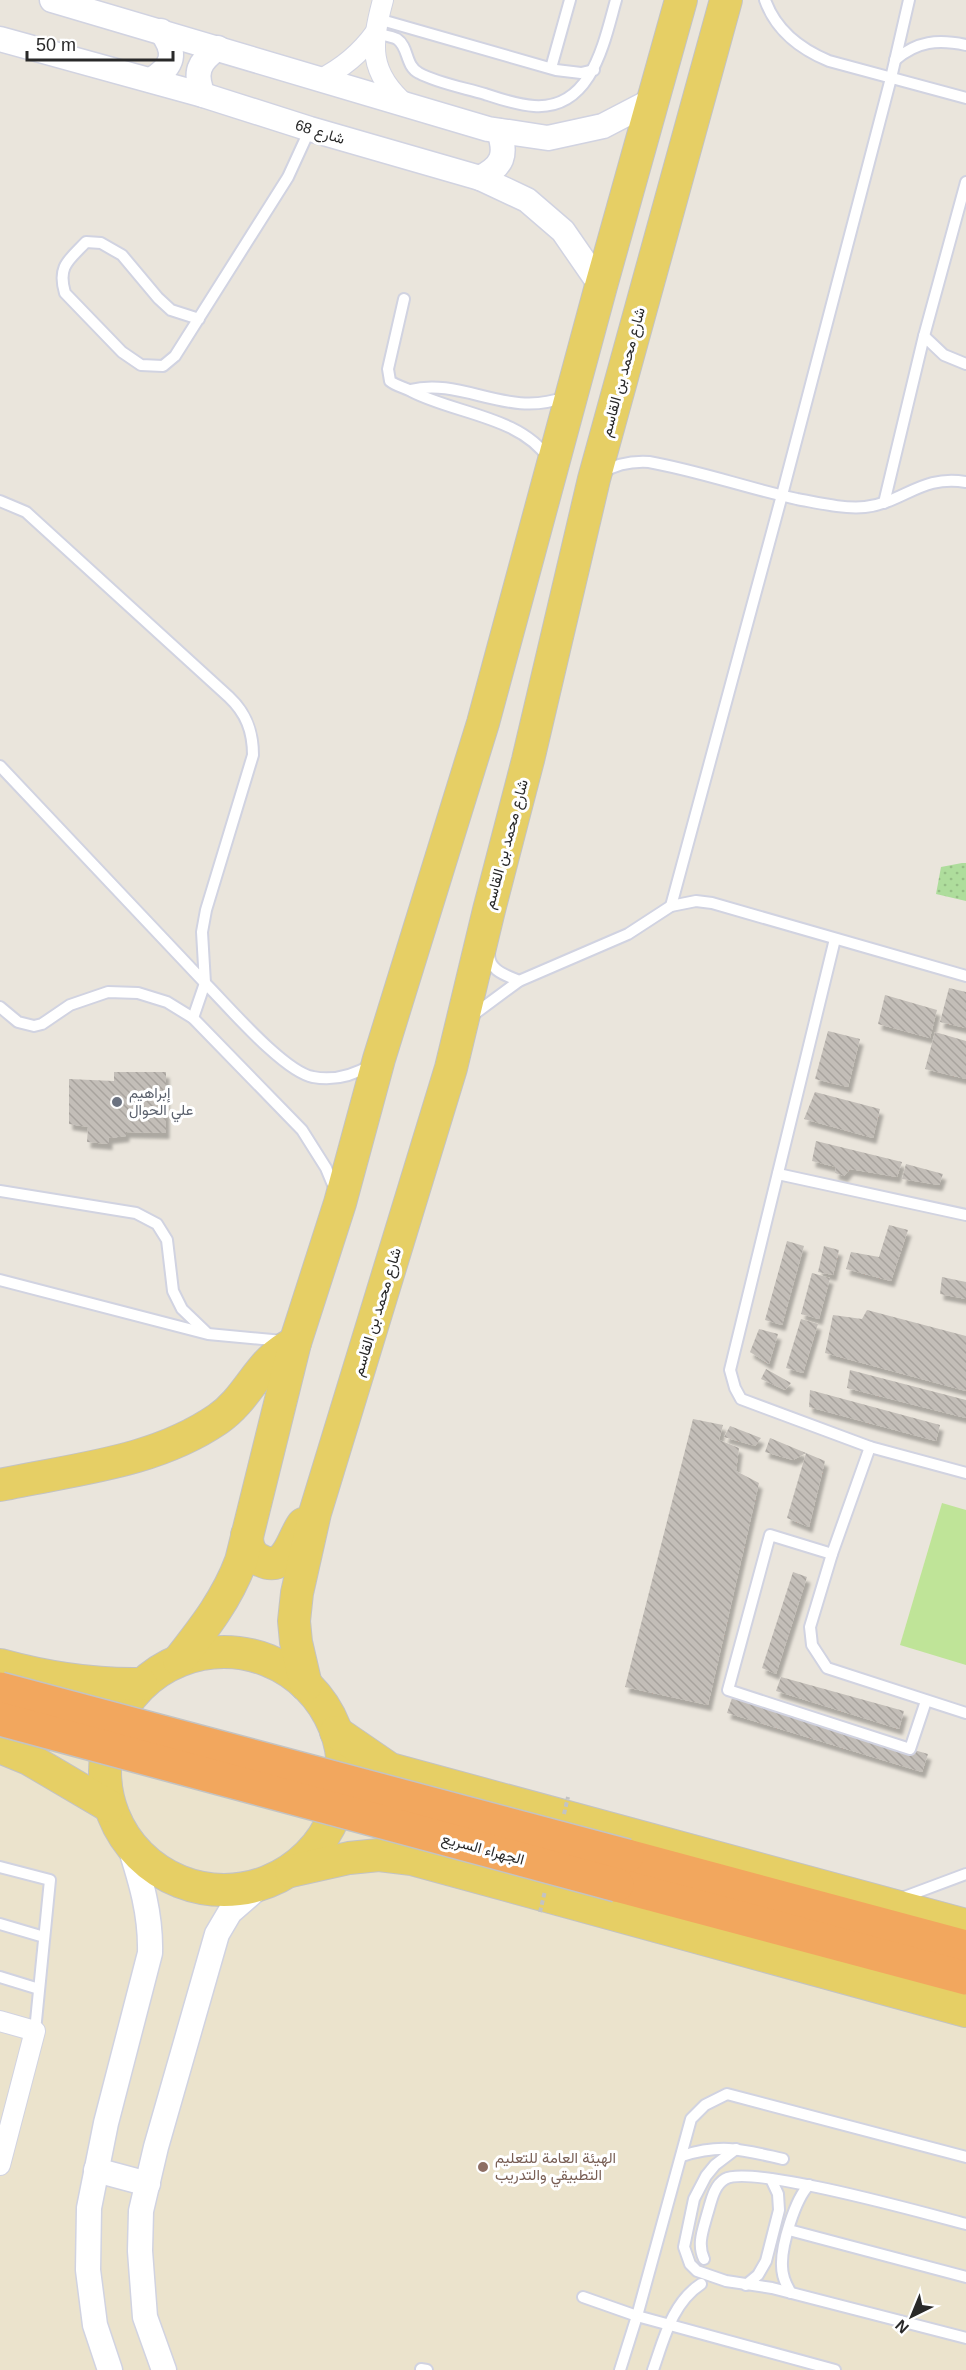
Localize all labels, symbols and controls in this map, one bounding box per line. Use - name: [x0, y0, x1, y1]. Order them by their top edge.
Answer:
- scale bar: [27, 24, 172, 62]
- text: 50 m: [36, 35, 76, 55]
- street label: شارع 68: [292, 116, 347, 150]
- street label: شارع محمد بن القاسم: [597, 305, 651, 439]
- street label: شارع محمد بن القاسم: [480, 777, 534, 911]
- place label: إبراهيم علي الحوال: [129, 1084, 193, 1123]
- marker: إبراهيم علي الحوال: [110, 1095, 124, 1109]
- street label: شارع محمد بن القاسم: [349, 1246, 407, 1379]
- street label: الجهراء السريع: [439, 1829, 526, 1871]
- place label: الهيئة العامة للتعليم التطبيقي والتدريب: [495, 2149, 616, 2188]
- marker: الهيئة العامة للتعليم التطبيقي والتدريب: [476, 2160, 490, 2174]
- north arrow: [882, 2286, 942, 2346]
- text: N: [892, 2316, 912, 2337]

